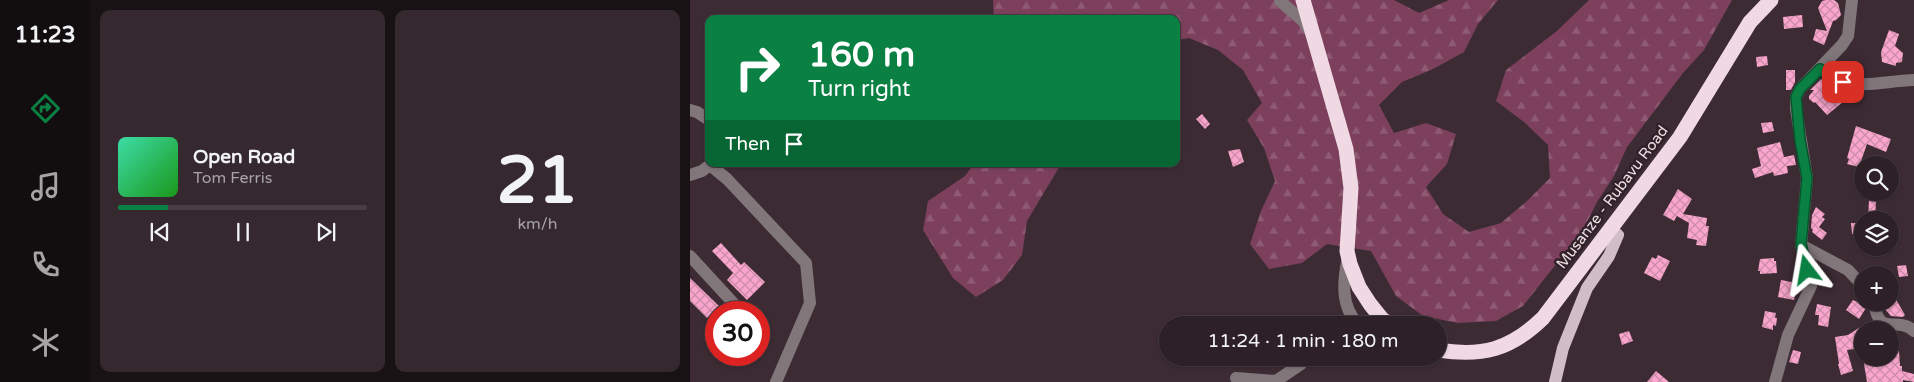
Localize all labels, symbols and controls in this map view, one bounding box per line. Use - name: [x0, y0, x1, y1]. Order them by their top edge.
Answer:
- text: 11:23: [15, 22, 75, 48]
- text: 160 m: [808, 34, 915, 76]
- icon: right: [725, 35, 790, 100]
- pin: [1822, 61, 1864, 103]
- icon: arrive: [1829, 68, 1857, 96]
- text: Turn right: [808, 76, 910, 102]
- icon: directions: [28, 91, 63, 126]
- street label: Musanze - Rubavu Road: [1552, 122, 1672, 272]
- icon: arrive: [780, 130, 808, 158]
- text: Then: [725, 133, 770, 155]
- text: 21: [497, 142, 578, 221]
- text: Open Road: [193, 146, 295, 168]
- map controls: [1854, 156, 1899, 366]
- button: search: [1854, 156, 1899, 201]
- text: Tom Ferris: [193, 168, 272, 188]
- icon: music: [28, 169, 63, 204]
- button: layers: [1854, 211, 1899, 256]
- text: km/h: [517, 214, 558, 234]
- icon: previous: [146, 218, 174, 246]
- icon: pause: [229, 218, 257, 246]
- icon: next: [312, 218, 340, 246]
- position arrow: [1780, 243, 1832, 295]
- icon: phone: [28, 247, 63, 282]
- button: +: [1854, 266, 1899, 311]
- speed limit sign: 30: [705, 301, 770, 366]
- button: −: [1854, 321, 1899, 366]
- icon: climate: [28, 325, 63, 360]
- text: 11:24 · 1 min · 180 m: [1207, 330, 1399, 352]

